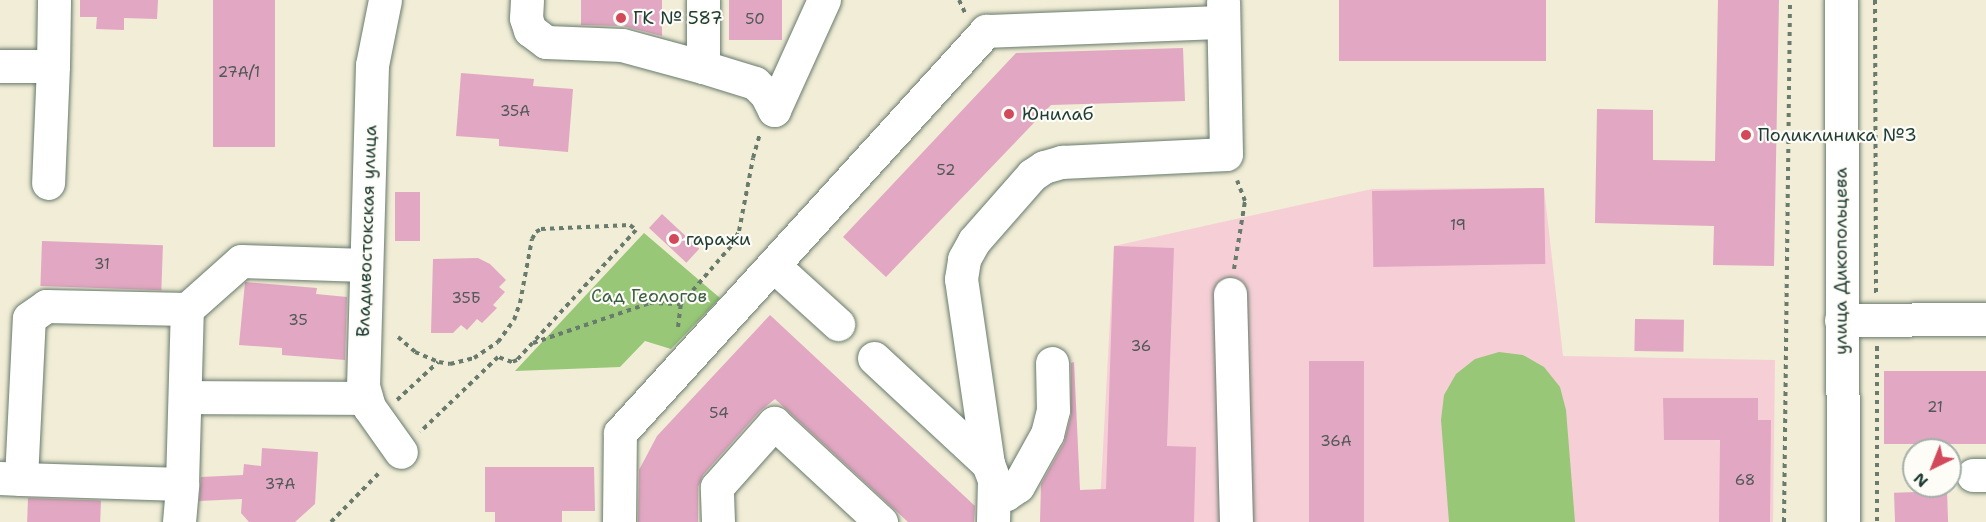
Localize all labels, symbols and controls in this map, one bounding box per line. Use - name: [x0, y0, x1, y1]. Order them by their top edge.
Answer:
- place label: ГК № 587: [633, 7, 723, 29]
- marker: ГК № 587: [614, 11, 628, 25]
- house number: 50: [745, 11, 765, 29]
- house number: 27А/1: [218, 64, 260, 82]
- house number: 35А: [500, 103, 530, 121]
- place label: Юнилаб: [1022, 103, 1093, 125]
- marker: Юнилаб: [1000, 105, 1018, 123]
- place label: Поликлиника №3: [1758, 124, 1917, 146]
- street label: Владивостокская улица: [353, 125, 381, 337]
- marker: Поликлиника №3: [1739, 128, 1753, 142]
- house number: 52: [937, 162, 955, 180]
- street label: улица Дикопольцева: [1830, 167, 1852, 355]
- house number: 19: [1450, 217, 1466, 235]
- place label: гаражи: [686, 228, 751, 250]
- marker: гаражи: [667, 232, 681, 246]
- house number: 31: [94, 256, 110, 274]
- park label: Сад Геологов: [591, 285, 707, 307]
- house number: 35Б: [451, 290, 481, 308]
- house number: 35: [288, 312, 308, 330]
- house number: 36: [1131, 338, 1151, 356]
- house number: 21: [1927, 399, 1943, 417]
- house number: 54: [709, 405, 729, 423]
- house number: 36А: [1320, 433, 1352, 451]
- north arrow: [1902, 438, 1962, 498]
- text: N: [1909, 468, 1933, 492]
- house number: 68: [1735, 472, 1755, 490]
- house number: 37А: [265, 476, 295, 494]

